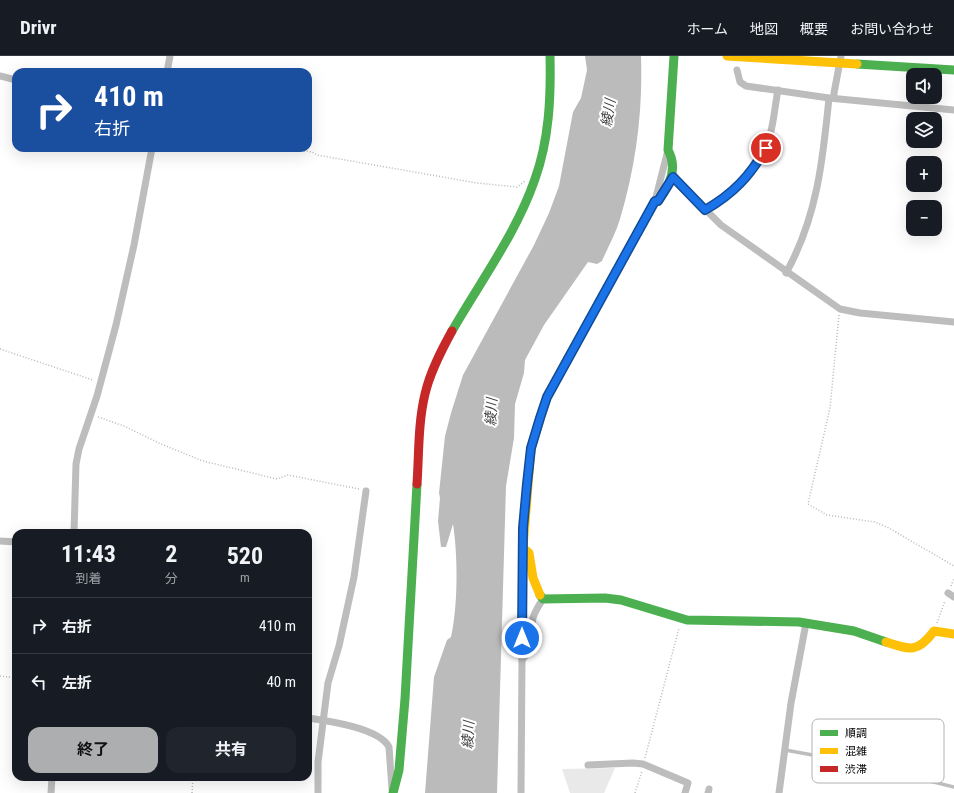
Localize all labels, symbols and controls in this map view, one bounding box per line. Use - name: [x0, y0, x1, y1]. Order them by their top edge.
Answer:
- text: Drivr: [20, 16, 57, 39]
- text: ホーム: [686, 21, 728, 37]
- text: 地図: [750, 21, 778, 37]
- text: 概要: [800, 21, 828, 37]
- text: お問い合わせ: [850, 21, 934, 37]
- map controls: [906, 68, 942, 236]
- button: sound: [906, 68, 942, 104]
- text: 410 m: [94, 80, 164, 113]
- icon: right: [28, 84, 80, 136]
- water label: 綾川: [598, 96, 618, 128]
- button: layers: [906, 112, 942, 148]
- text: 右折: [94, 118, 130, 139]
- pin: [749, 131, 783, 165]
- icon: arrive: [755, 137, 777, 159]
- button: +: [906, 156, 942, 192]
- button: −: [906, 200, 942, 236]
- water label: 綾川: [482, 396, 500, 426]
- text: 11:43: [61, 540, 116, 568]
- text: 2: [165, 540, 177, 568]
- text: 520: [227, 542, 263, 570]
- text: m: [240, 570, 250, 585]
- text: 到着: [75, 571, 101, 586]
- text: 分: [165, 571, 178, 586]
- icon: right: [28, 615, 50, 637]
- text: 410 m: [259, 617, 296, 635]
- position arrow: [501, 617, 543, 659]
- text: 右折: [62, 618, 92, 636]
- icon: left: [28, 671, 50, 693]
- text: 40 m: [266, 673, 296, 691]
- text: 左折: [62, 674, 92, 692]
- water label: 綾川: [459, 719, 477, 749]
- legend: [812, 719, 944, 783]
- button: 終了: [28, 727, 158, 773]
- button: 共有: [166, 727, 296, 773]
- text: 順調: [845, 727, 867, 740]
- text: 混雑: [845, 745, 867, 758]
- text: 渋滞: [845, 763, 867, 776]

